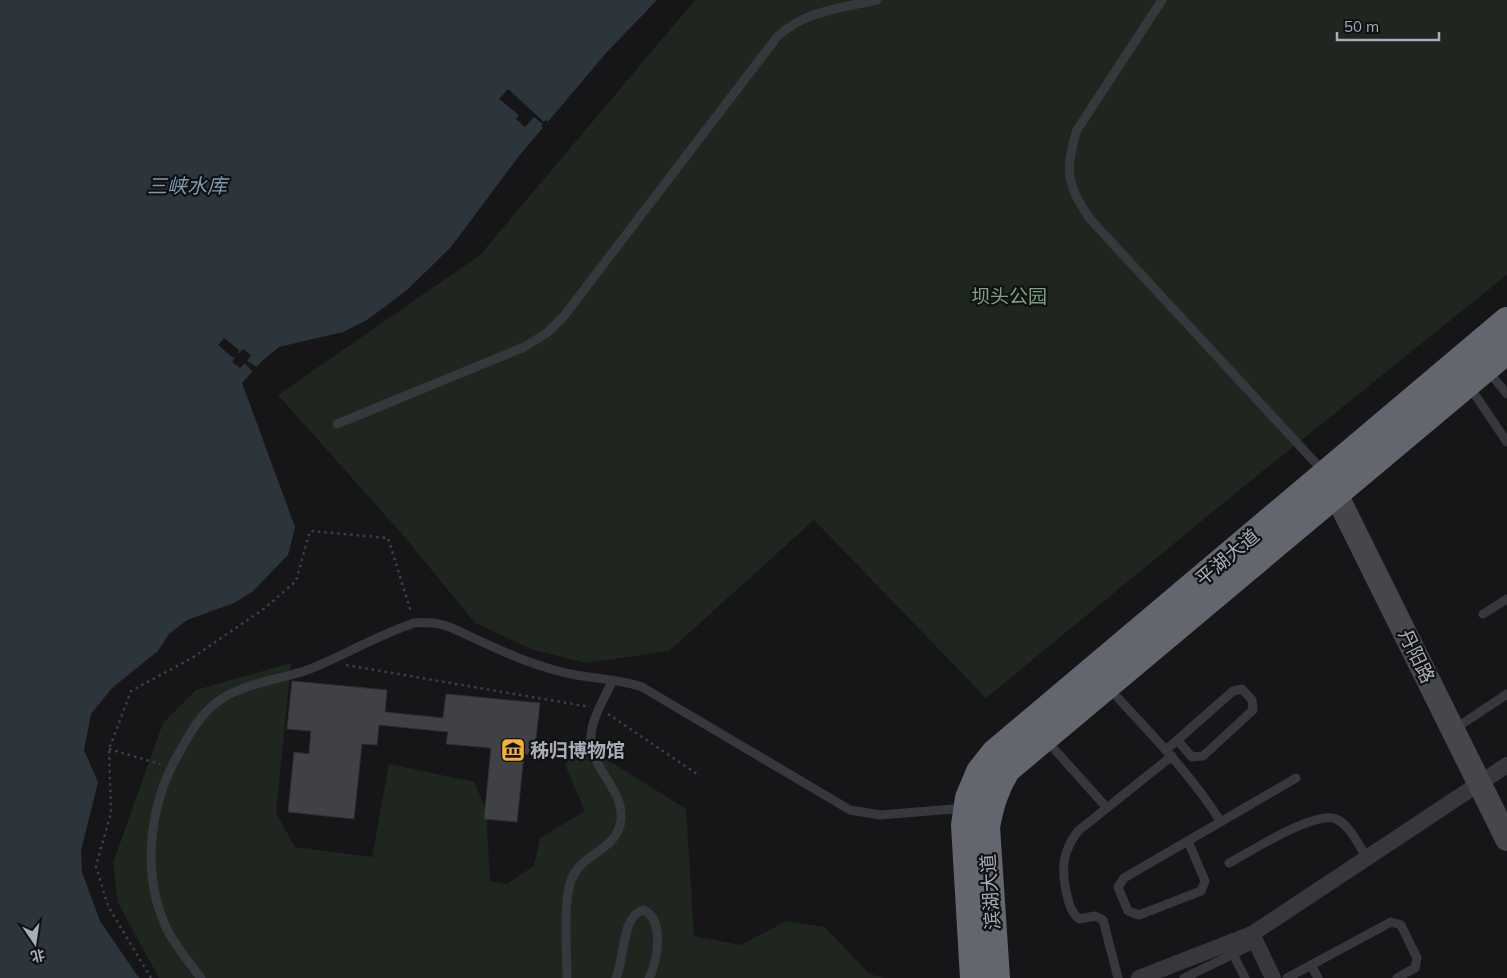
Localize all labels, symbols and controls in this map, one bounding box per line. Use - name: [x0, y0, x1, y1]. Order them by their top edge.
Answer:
- scale bar: [1337, 10, 1440, 42]
- text: 50 m: [1344, 17, 1379, 36]
- water label: 三峡水库: [147, 173, 230, 198]
- park label: 坝头公园: [971, 284, 1047, 308]
- street label: 平湖大道: [1190, 523, 1264, 591]
- street label: 丹阳路: [1394, 625, 1440, 687]
- museum icon: 秭归博物馆: [500, 737, 526, 763]
- place label: 秭归博物馆: [530, 738, 625, 762]
- street label: 滨湖大道: [975, 853, 1005, 931]
- north arrow: [10, 918, 60, 968]
- text: 北: [29, 945, 47, 966]

